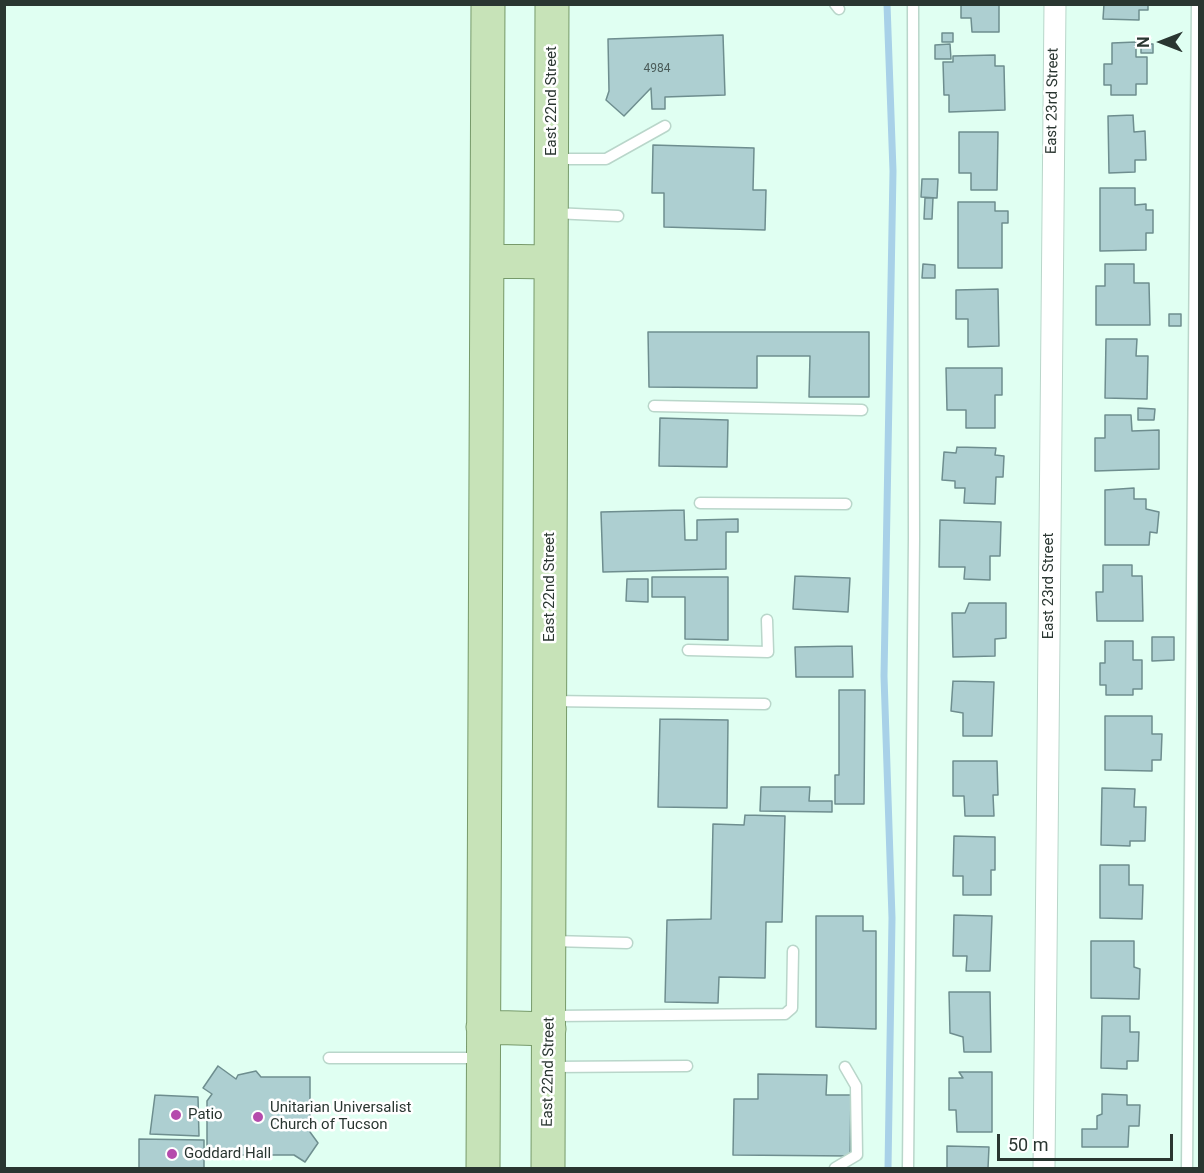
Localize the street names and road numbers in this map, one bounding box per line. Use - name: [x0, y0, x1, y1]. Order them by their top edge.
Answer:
- street label: East 22nd Street: [543, 46, 561, 156]
- street label: East 23rd Street: [1043, 48, 1063, 154]
- street label: East 22nd Street: [541, 532, 559, 642]
- street label: East 23rd Street: [1040, 533, 1058, 639]
- street label: East 22nd Street: [539, 1017, 559, 1127]

